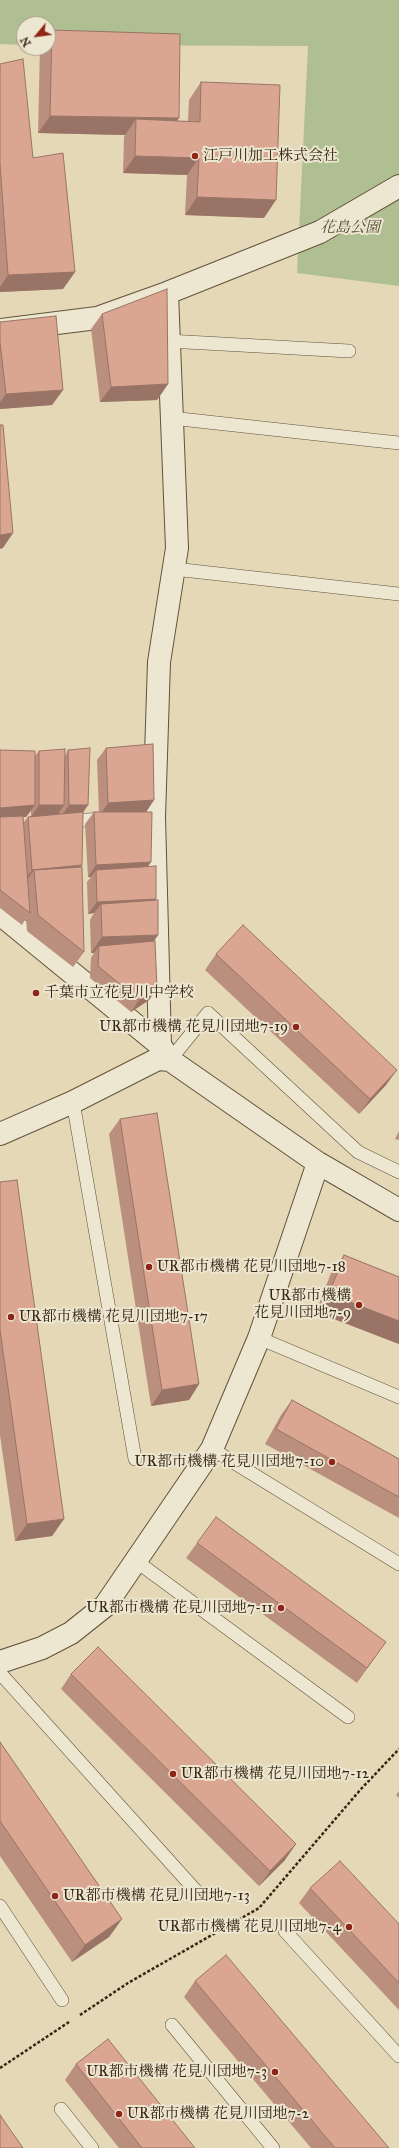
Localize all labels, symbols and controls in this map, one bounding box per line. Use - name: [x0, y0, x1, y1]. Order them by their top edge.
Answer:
- north arrow: [16, 16, 56, 56]
- text: N: [18, 34, 34, 49]
- place label: 江戸川加工株式会社: [203, 147, 338, 165]
- marker: 江戸川加工株式会社: [190, 151, 200, 161]
- park label: 花島公園: [320, 219, 380, 237]
- place label: 千葉市立花見川中学校: [44, 984, 194, 1002]
- marker: 千葉市立花見川中学校: [31, 988, 41, 998]
- place label: UR都市機構 花見川団地7-19: [99, 1018, 288, 1036]
- marker: UR都市機構 花見川団地7-19: [291, 1022, 301, 1032]
- place label: UR都市機構 花見川団地7-18: [157, 1258, 346, 1276]
- marker: UR都市機構 花見川団地7-18: [144, 1262, 154, 1272]
- place label: UR都市機構 花見川団地7-9: [254, 1287, 351, 1322]
- marker: UR都市機構 花見川団地7-9: [354, 1300, 364, 1310]
- place label: UR都市機構 花見川団地7-17: [19, 1308, 208, 1326]
- marker: UR都市機構 花見川団地7-17: [6, 1312, 16, 1322]
- place label: UR都市機構 花見川団地7-10: [135, 1453, 324, 1471]
- marker: UR都市機構 花見川団地7-10: [327, 1457, 337, 1467]
- place label: UR都市機構 花見川団地7-11: [86, 1599, 273, 1617]
- marker: UR都市機構 花見川団地7-11: [276, 1603, 286, 1613]
- place label: UR都市機構 花見川団地7-12: [181, 1765, 369, 1783]
- marker: UR都市機構 花見川団地7-12: [168, 1769, 178, 1779]
- place label: UR都市機構 花見川団地7-13: [63, 1887, 250, 1905]
- marker: UR都市機構 花見川団地7-13: [50, 1891, 60, 1901]
- place label: UR都市機構 花見川団地7-4: [158, 1918, 341, 1936]
- marker: UR都市機構 花見川団地7-4: [344, 1922, 354, 1932]
- place label: UR都市機構 花見川団地7-3: [86, 2063, 267, 2081]
- marker: UR都市機構 花見川団地7-3: [270, 2067, 280, 2077]
- place label: UR都市機構 花見川団地7-2: [127, 2105, 309, 2123]
- marker: UR都市機構 花見川団地7-2: [114, 2109, 124, 2119]

